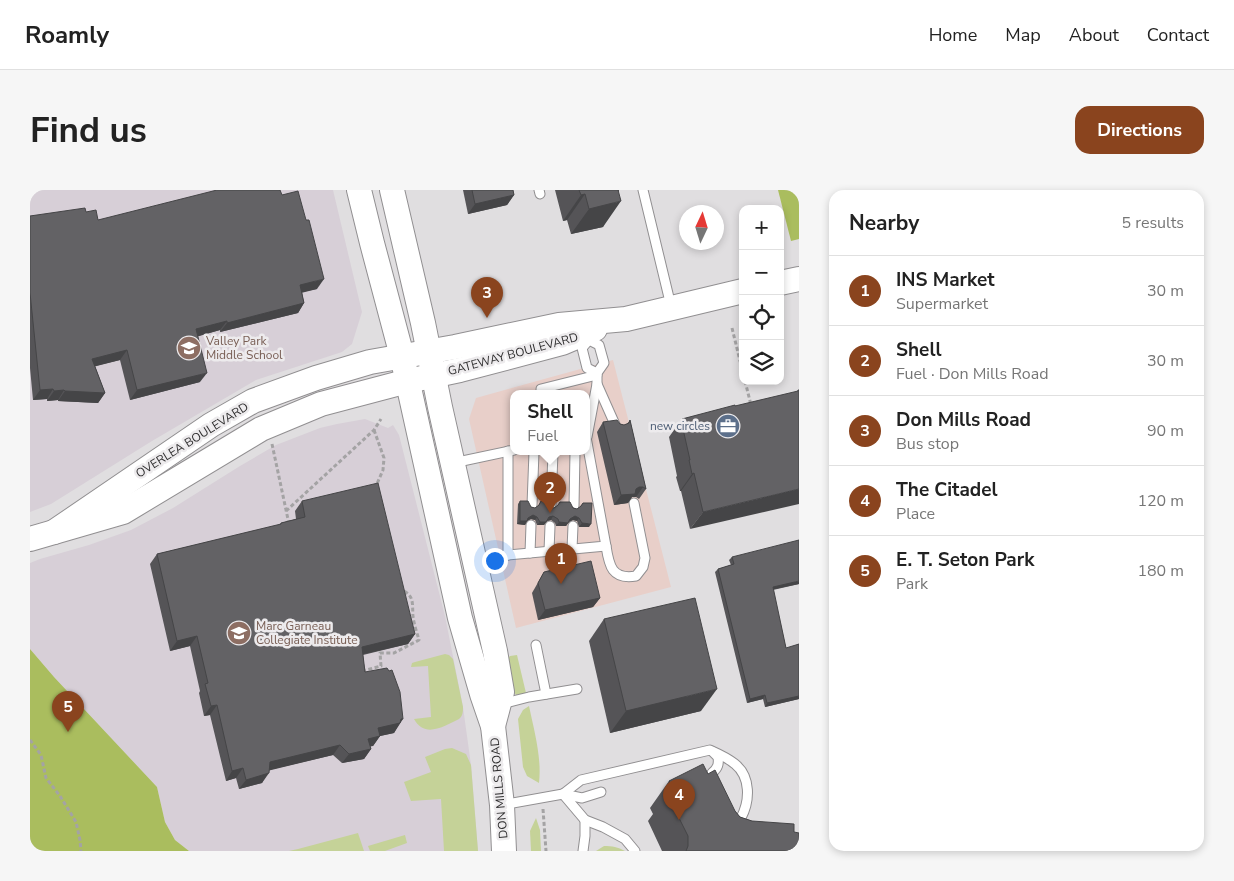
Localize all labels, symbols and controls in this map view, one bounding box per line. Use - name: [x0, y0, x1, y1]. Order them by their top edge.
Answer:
- text: Roamly: [25, 19, 109, 51]
- text: Home: [929, 23, 977, 47]
- text: Map: [1005, 23, 1041, 47]
- text: About: [1069, 23, 1119, 47]
- text: Contact: [1147, 23, 1209, 47]
- button: Directions: [1075, 106, 1204, 154]
- text: Find us: [30, 107, 147, 154]
- north arrow: [679, 205, 724, 250]
- map controls: [739, 205, 784, 385]
- button: +: [739, 205, 784, 250]
- text: Nearby: [849, 209, 919, 237]
- text: 5 results: [1122, 212, 1184, 234]
- button: −: [739, 250, 784, 295]
- text: INS Market: [896, 267, 995, 293]
- pin: 3: [471, 277, 503, 318]
- text: 1: [860, 280, 870, 302]
- text: 30 m: [1147, 280, 1184, 302]
- text: Supermarket: [896, 293, 988, 315]
- button: locate: [739, 295, 784, 340]
- street label: GATEWAY BOULEVARD: [446, 329, 580, 379]
- place label: Valley Park Middle School: [205, 333, 283, 363]
- school or university icon: Valley Park Middle School: [176, 335, 202, 361]
- text: Shell: [896, 337, 942, 363]
- button: layers: [739, 340, 784, 385]
- text: 2: [860, 350, 870, 372]
- text: 30 m: [1147, 350, 1184, 372]
- text: Fuel · Don Mills Road: [896, 363, 1048, 385]
- popup: [510, 390, 590, 455]
- street label: OVERLEA BOULEVARD: [133, 399, 252, 481]
- text: Shell: [527, 399, 573, 425]
- text: Don Mills Road: [896, 407, 1031, 433]
- office icon: new circles: [715, 413, 741, 439]
- place label: new circles: [650, 418, 710, 434]
- text: 3: [860, 420, 870, 442]
- text: 90 m: [1147, 420, 1184, 442]
- text: Fuel: [527, 425, 558, 447]
- text: Bus stop: [896, 433, 959, 455]
- pin: 2: [534, 472, 566, 513]
- text: The Citadel: [896, 477, 998, 503]
- text: 4: [860, 490, 870, 512]
- text: 120 m: [1137, 490, 1184, 512]
- text: Place: [896, 503, 935, 525]
- pin: 1: [545, 543, 577, 584]
- text: E. T. Seton Park: [896, 547, 1034, 573]
- your location: [482, 548, 508, 574]
- text: 5: [860, 560, 870, 582]
- text: 180 m: [1137, 560, 1184, 582]
- text: Park: [896, 573, 928, 595]
- place label: Marc Garneau Collegiate Institute: [256, 618, 358, 648]
- school or university icon: Marc Garneau Collegiate Institute: [226, 620, 252, 646]
- pin: 5: [52, 691, 84, 732]
- street label: DON MILLS ROAD: [487, 737, 511, 839]
- pin: 4: [663, 779, 695, 820]

